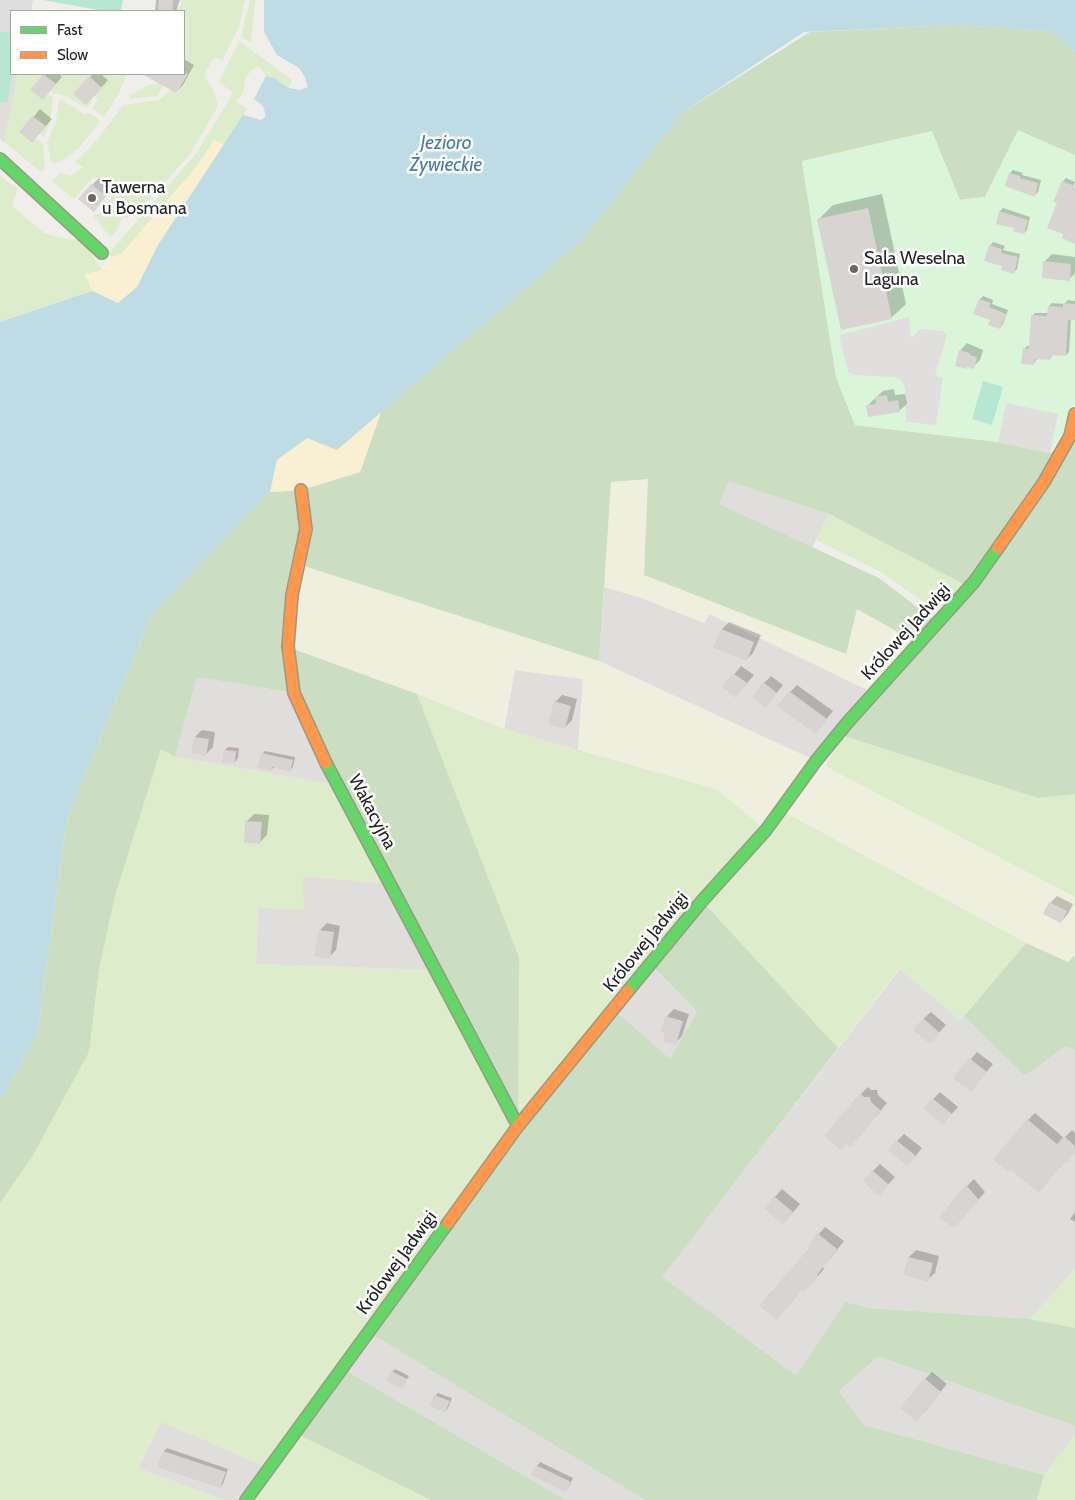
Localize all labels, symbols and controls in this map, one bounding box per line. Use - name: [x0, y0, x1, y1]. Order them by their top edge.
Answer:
- legend: [10, 10, 185, 75]
- text: Fast: [57, 21, 82, 39]
- text: Slow: [57, 46, 88, 64]
- water label: Jezioro Żywieckie: [410, 132, 482, 176]
- place label: Tawerna u Bosmana: [102, 177, 187, 220]
- marker: Tawerna u Bosmana: [86, 192, 98, 204]
- place label: Sala Weselna Laguna: [864, 248, 965, 290]
- marker: Sala Weselna Laguna: [848, 263, 860, 275]
- street label: Królowej Jadwigi: [857, 579, 955, 685]
- street label: Wakacyjna: [343, 771, 401, 853]
- street label: Królowej Jadwigi: [599, 888, 693, 996]
- street label: Królowej Jadwigi: [352, 1207, 442, 1319]

